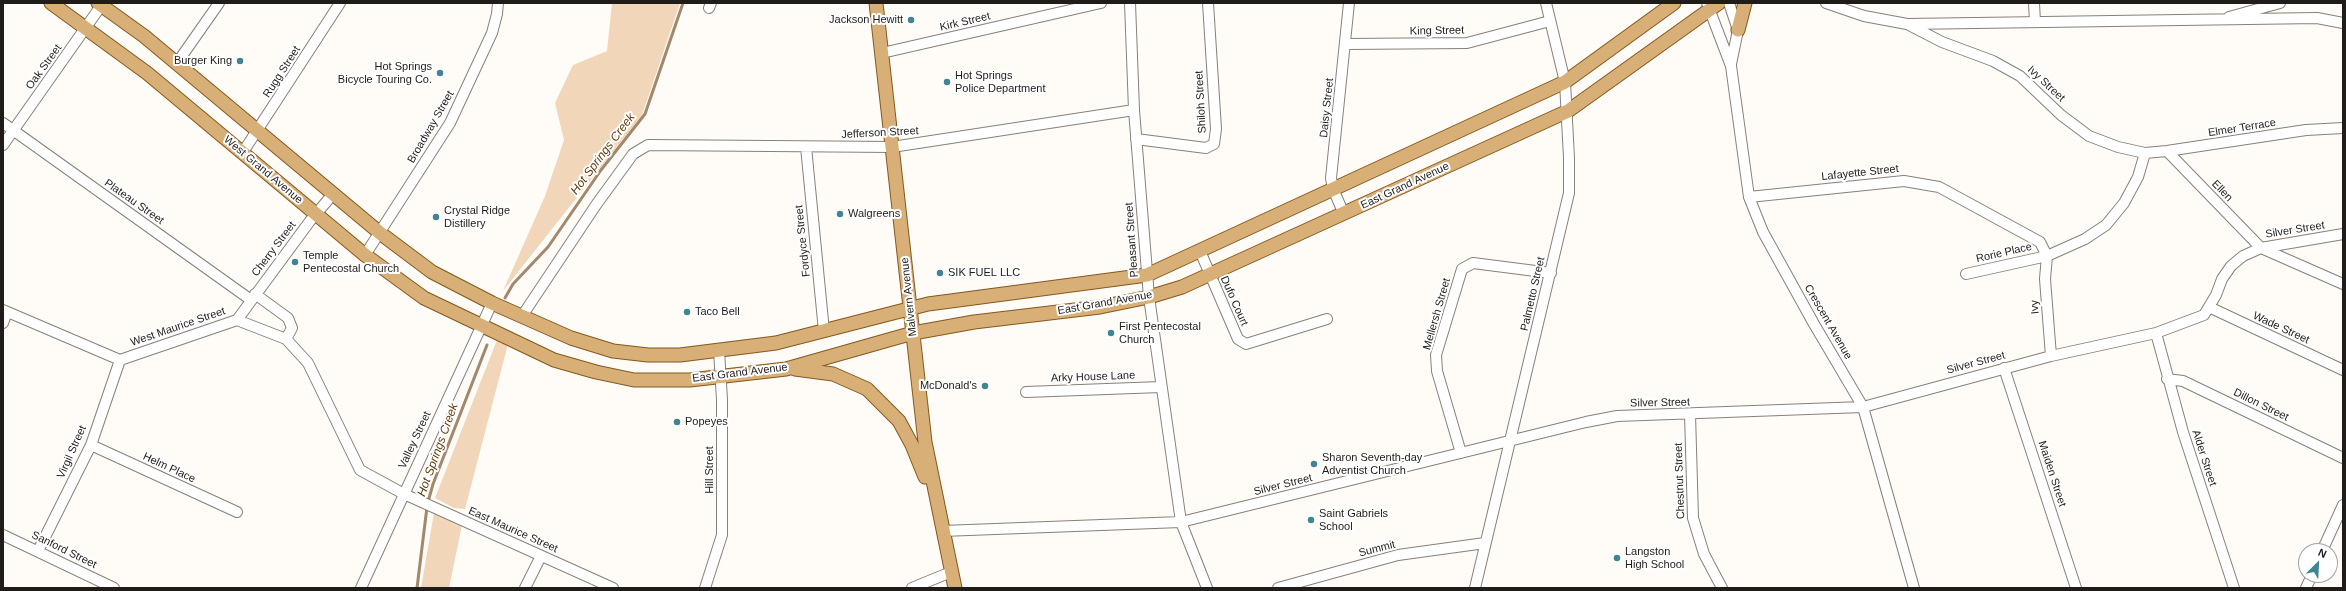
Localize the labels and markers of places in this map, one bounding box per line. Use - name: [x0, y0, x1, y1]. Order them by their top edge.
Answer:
- place label: Jackson Hewitt: [829, 13, 903, 27]
- marker: Jackson Hewitt: [906, 15, 916, 25]
- place label: Burger King: [174, 54, 232, 68]
- marker: Burger King: [235, 56, 245, 66]
- place label: Hot Springs Bicycle Touring Co.: [338, 60, 432, 86]
- marker: Hot Springs Bicycle Touring Co.: [435, 68, 445, 78]
- place label: Hot Springs Police Department: [955, 69, 1045, 95]
- marker: Hot Springs Police Department: [942, 77, 952, 87]
- place label: Crystal Ridge Distillery: [444, 204, 510, 230]
- place label: Walgreens: [848, 207, 900, 221]
- marker: Walgreens: [835, 209, 845, 219]
- marker: Crystal Ridge Distillery: [431, 212, 441, 222]
- place label: Temple Pentecostal Church: [303, 249, 399, 275]
- marker: Temple Pentecostal Church: [290, 257, 300, 267]
- place label: SIK FUEL LLC: [948, 266, 1020, 280]
- marker: SIK FUEL LLC: [935, 268, 945, 278]
- place label: Taco Bell: [695, 305, 740, 319]
- marker: Taco Bell: [682, 307, 692, 317]
- place label: First Pentecostal Church: [1119, 320, 1201, 346]
- marker: First Pentecostal Church: [1106, 328, 1116, 338]
- place label: McDonald's: [920, 379, 977, 393]
- marker: McDonald's: [980, 381, 990, 391]
- place label: Popeyes: [685, 415, 728, 429]
- marker: Popeyes: [672, 417, 682, 427]
- place label: Sharon Seventh-day Adventist Church: [1322, 451, 1422, 477]
- marker: Sharon Seventh-day Adventist Church: [1309, 459, 1319, 469]
- place label: Saint Gabriels School: [1319, 507, 1388, 533]
- marker: Saint Gabriels School: [1306, 515, 1316, 525]
- place label: Langston High School: [1625, 545, 1684, 571]
- marker: Langston High School: [1612, 553, 1622, 563]

